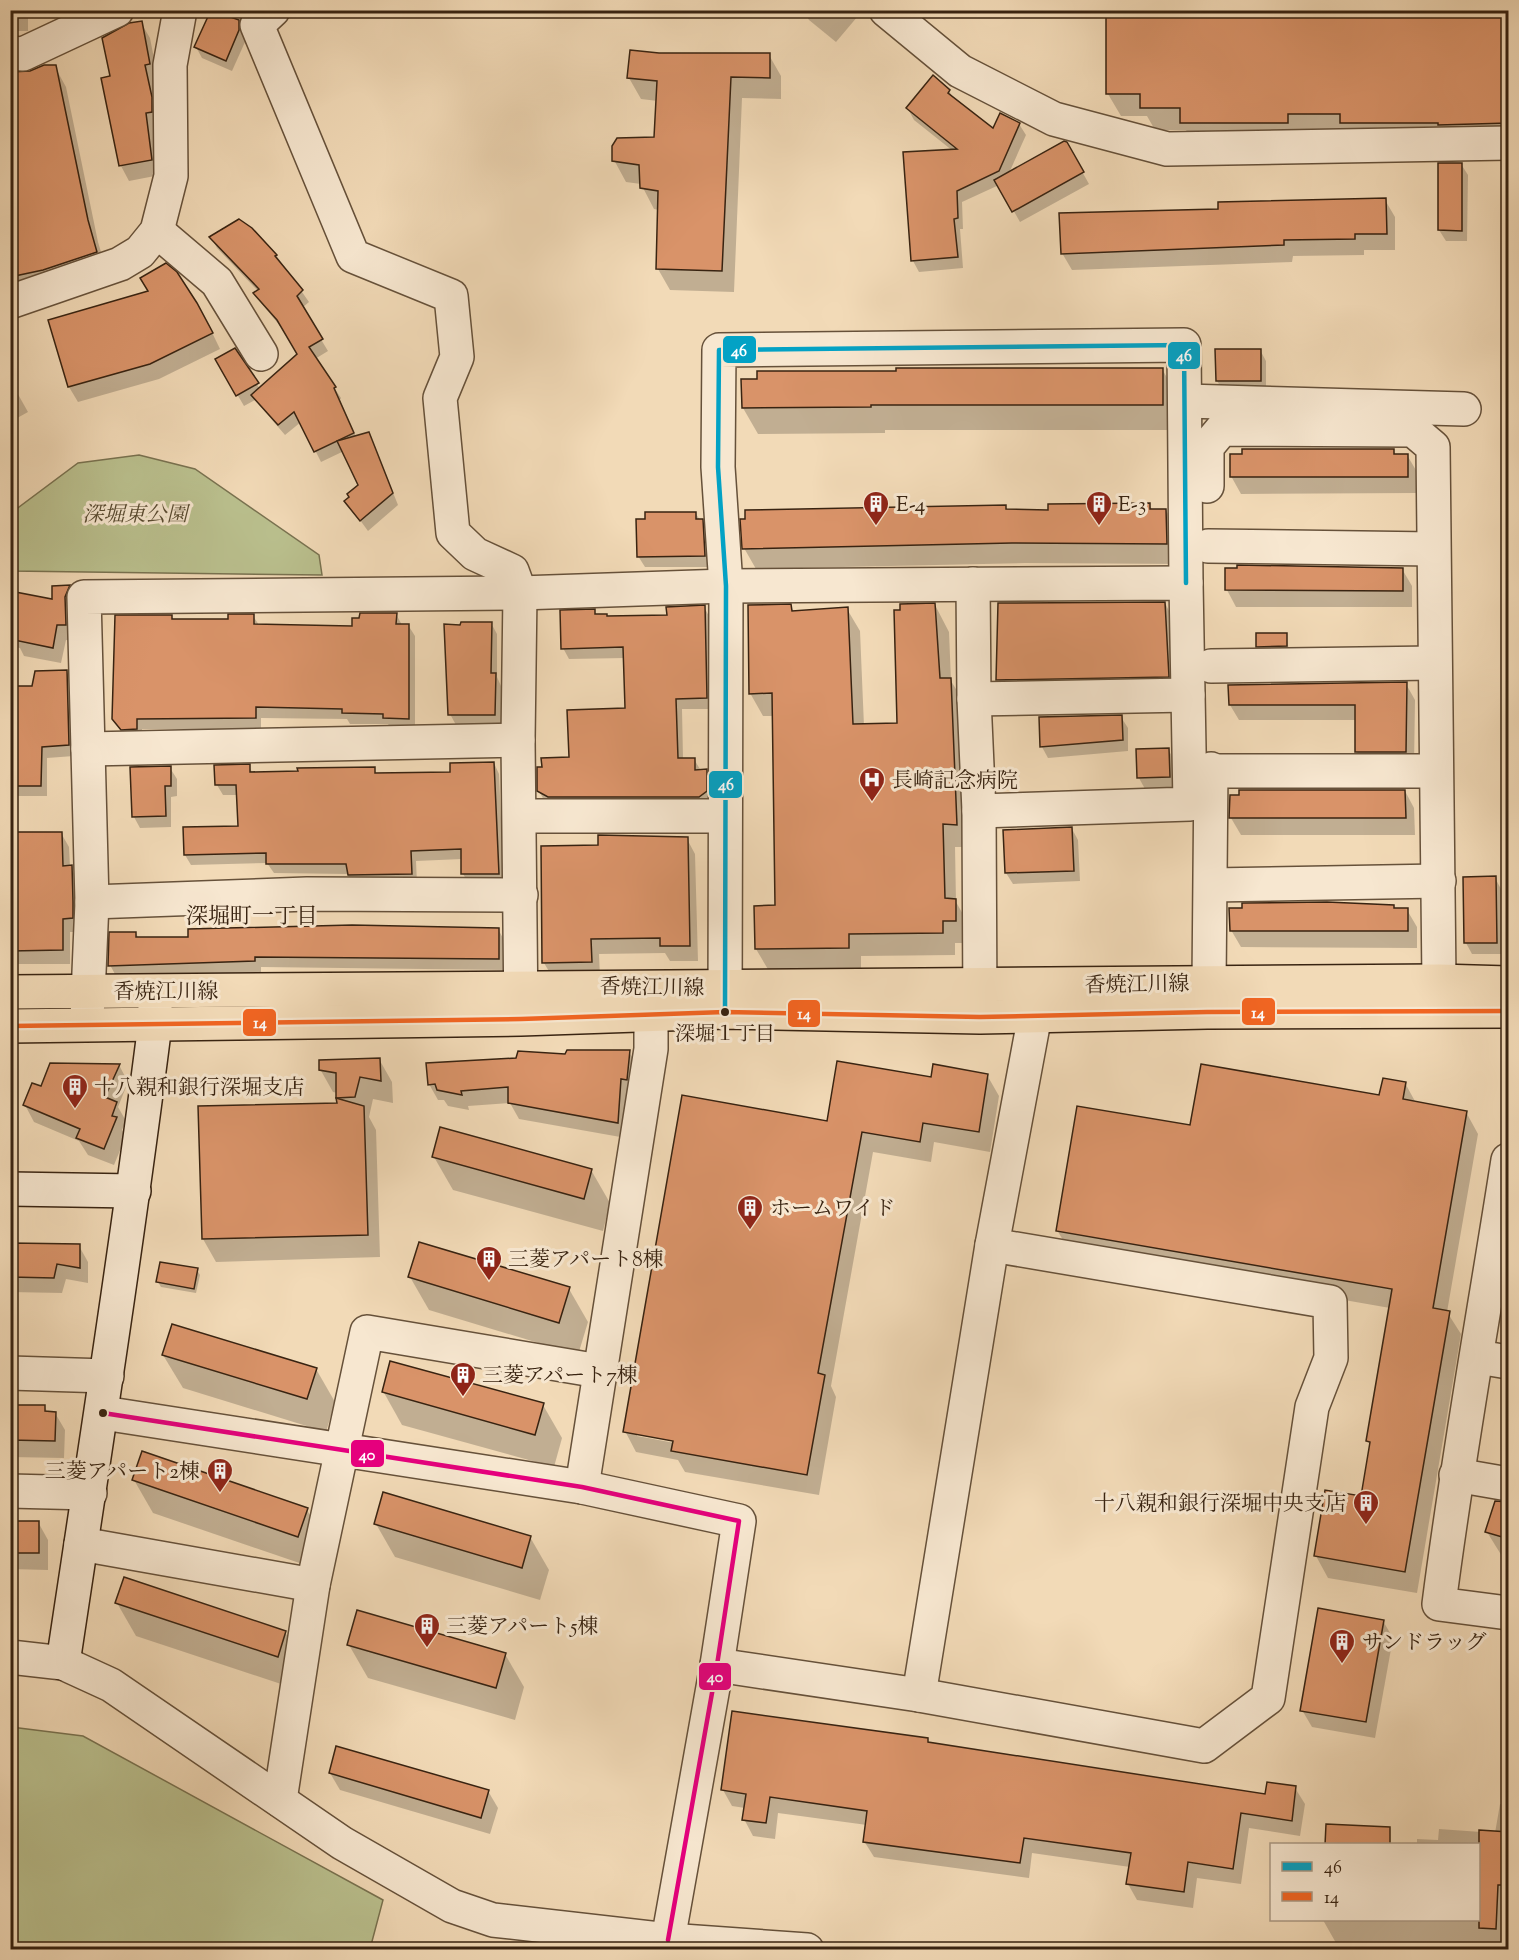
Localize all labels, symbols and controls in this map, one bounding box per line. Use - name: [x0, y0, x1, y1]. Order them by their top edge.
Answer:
- line badge: 46: [722, 335, 757, 364]
- text: 46: [730, 341, 747, 364]
- line badge: 46: [1167, 341, 1201, 370]
- text: 46: [1175, 346, 1192, 369]
- building icon: E-4: [861, 489, 891, 527]
- building icon: E-3: [1084, 489, 1114, 527]
- place label: E-4: [896, 491, 925, 521]
- place label: E-3: [1118, 491, 1146, 521]
- park label: 深堀東公園: [83, 501, 190, 531]
- hospital icon: 長崎記念病院: [857, 765, 887, 803]
- place label: 長崎記念病院: [892, 767, 1018, 797]
- line badge: 46: [708, 770, 743, 799]
- text: 46: [717, 775, 734, 798]
- district label: 深堀町一丁目: [186, 902, 318, 934]
- street label: 香焼江川線: [1084, 970, 1190, 1002]
- street label: 香焼江川線: [599, 973, 705, 1005]
- street label: 香焼江川線: [114, 978, 219, 1008]
- line badge: 14: [1241, 997, 1276, 1026]
- line badge: 14: [787, 999, 821, 1028]
- text: 14: [1251, 1003, 1265, 1026]
- text: 14: [797, 1004, 811, 1027]
- marker: 深堀１丁目: [719, 1006, 731, 1018]
- line badge: 14: [242, 1008, 277, 1037]
- text: 14: [253, 1013, 267, 1036]
- place label: 深堀１丁目: [675, 1021, 775, 1050]
- building icon: 十八親和銀行深堀支店: [60, 1072, 90, 1110]
- place label: 十八親和銀行深堀支店: [94, 1074, 304, 1104]
- building icon: ホームワイド: [735, 1193, 765, 1231]
- place label: ホームワイド: [770, 1195, 895, 1225]
- building icon: 三菱アパート8棟: [474, 1244, 504, 1282]
- place label: 三菱アパート8棟: [508, 1246, 664, 1276]
- building icon: 三菱アパート7棟: [448, 1360, 478, 1398]
- place label: 三菱アパート7棟: [482, 1362, 638, 1392]
- unlabelled marker: [97, 1407, 109, 1419]
- line badge: 40: [350, 1439, 385, 1468]
- text: 40: [358, 1445, 376, 1468]
- building icon: 三菱アパート2棟: [205, 1456, 235, 1494]
- place label: 三菱アパート2棟: [45, 1458, 200, 1488]
- building icon: 十八親和銀行深堀中央支店: [1351, 1488, 1381, 1526]
- place label: 十八親和銀行深堀中央支店: [1094, 1490, 1346, 1520]
- building icon: 三菱アパート5棟: [412, 1611, 442, 1649]
- place label: 三菱アパート5棟: [446, 1613, 599, 1643]
- building icon: サンドラッグ: [1327, 1627, 1357, 1665]
- place label: サンドラッグ: [1362, 1629, 1487, 1659]
- line badge: 40: [698, 1662, 732, 1691]
- text: 40: [706, 1667, 724, 1690]
- legend: [1270, 1843, 1480, 1921]
- text: 46: [1324, 1856, 1342, 1882]
- text: 14: [1324, 1886, 1339, 1912]

